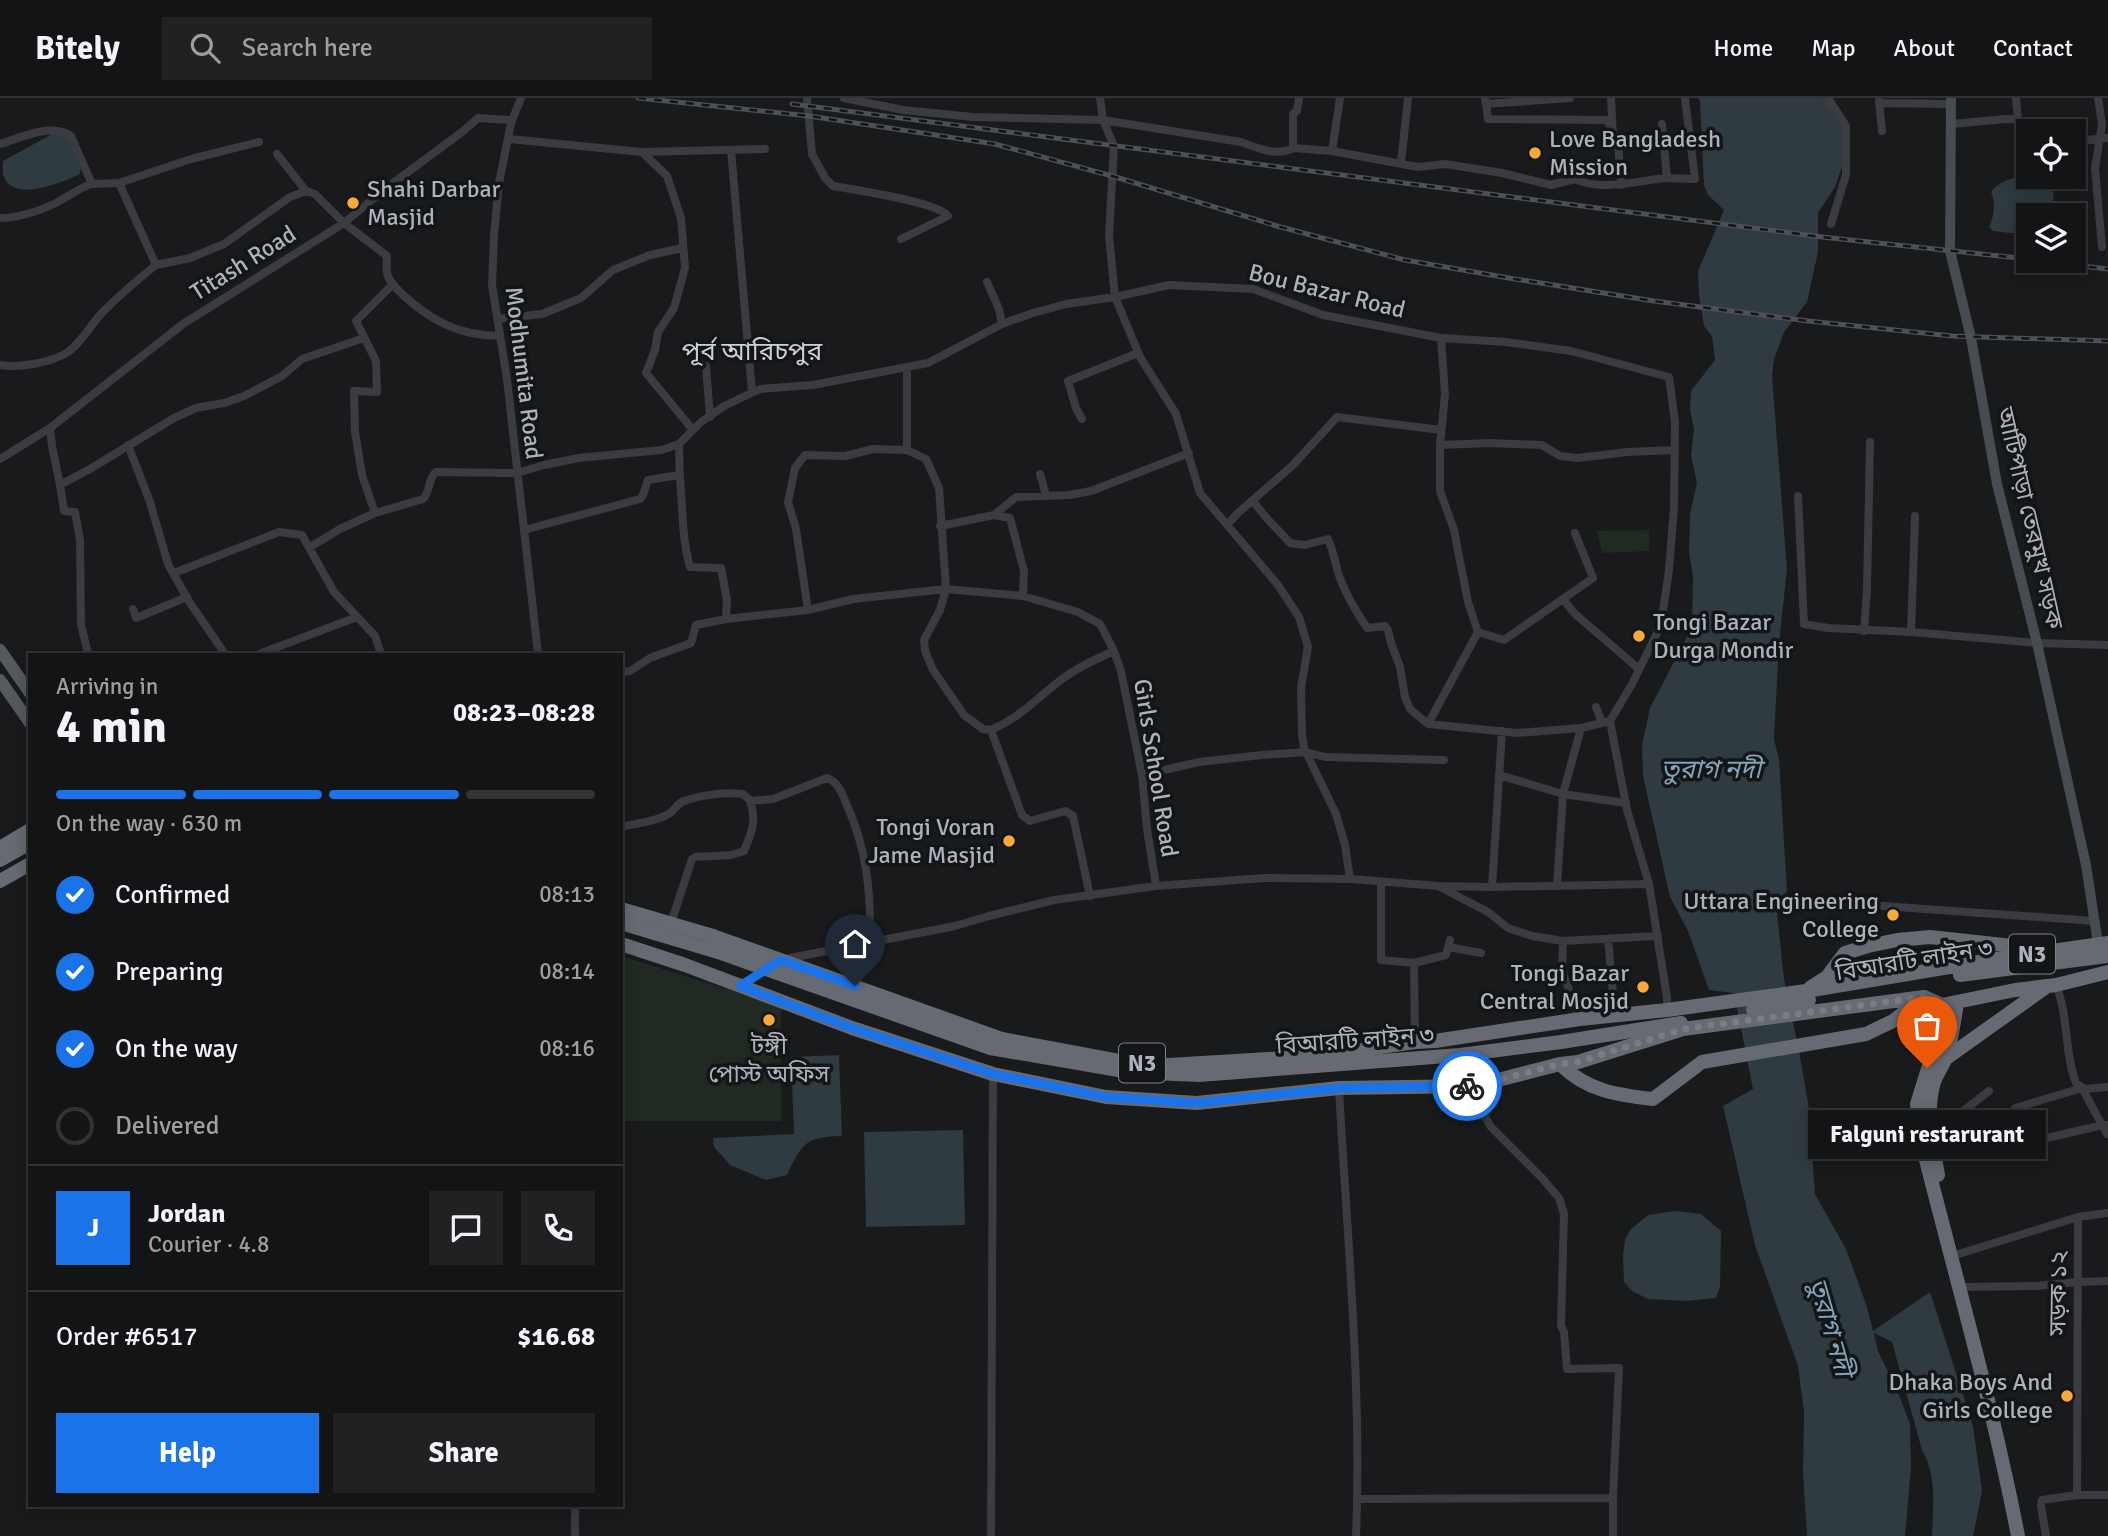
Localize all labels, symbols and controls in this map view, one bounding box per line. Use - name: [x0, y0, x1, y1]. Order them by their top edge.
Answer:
- search box: [162, 17, 652, 80]
- text: Bitely: [35, 28, 120, 69]
- icon: search: [186, 29, 224, 67]
- text: Search here: [242, 32, 373, 64]
- text: Home: [1713, 33, 1773, 63]
- text: Map: [1811, 33, 1856, 63]
- text: About: [1894, 33, 1955, 63]
- text: Contact: [1993, 33, 2073, 63]
- map controls: [2016, 119, 2086, 273]
- button: locate: [2016, 119, 2086, 189]
- place label: Love Bangladesh Mission: [1549, 124, 1721, 182]
- marker: Love Bangladesh Mission: [1527, 145, 1543, 161]
- place label: Shahi Darbar Masjid: [367, 174, 501, 232]
- marker: Shahi Darbar Masjid: [345, 195, 361, 211]
- button: layers: [2016, 203, 2086, 273]
- street label: Titash Road: [185, 219, 301, 307]
- street label: Bou Bazar Road: [1246, 257, 1408, 325]
- street label: Modhumita Road: [499, 285, 549, 461]
- district label: পূর্ব আরিচপুর: [682, 336, 823, 368]
- street label: আটিপাড়া তেরমুখ সড়ক: [1990, 403, 2070, 632]
- place label: Tongi Bazar Durga Mondir: [1653, 607, 1794, 665]
- marker: Tongi Bazar Durga Mondir: [1631, 628, 1647, 644]
- text: Arriving in: [56, 672, 158, 701]
- street label: Girls School Road: [1127, 677, 1185, 859]
- text: 08:23–08:28: [453, 697, 595, 729]
- text: 4 min: [56, 699, 167, 755]
- water label: তুরাগ নদী: [1661, 754, 1766, 786]
- text: On the way · 630 m: [56, 809, 242, 838]
- place label: Tongi Voran Jame Masjid: [868, 812, 995, 870]
- marker: Tongi Voran Jame Masjid: [1001, 833, 1017, 849]
- icon: check: [56, 876, 94, 914]
- text: Confirmed: [115, 879, 230, 911]
- text: 08:13: [539, 880, 595, 909]
- place label: Uttara Engineering College: [1683, 886, 1879, 944]
- marker: Uttara Engineering College: [1885, 907, 1901, 923]
- pin: [825, 914, 885, 986]
- icon: home: [836, 925, 874, 963]
- street label: বিআরটি লাইন ৩: [1832, 933, 1995, 987]
- road number: N3: [2009, 934, 2055, 974]
- icon: check: [56, 953, 94, 991]
- text: Preparing: [115, 956, 223, 988]
- text: 08:14: [539, 957, 595, 986]
- place label: Tongi Bazar Central Mosjid: [1480, 958, 1629, 1016]
- marker: Tongi Bazar Central Mosjid: [1635, 979, 1651, 995]
- pin: [1897, 996, 1957, 1068]
- icon: bag: [1908, 1007, 1946, 1045]
- marker: টঙ্গী পোস্ট অফিস: [761, 1012, 777, 1028]
- street label: বিআরটি লাইন ৩: [1274, 1020, 1435, 1061]
- icon: check: [56, 1030, 94, 1068]
- place label: টঙ্গী পোস্ট অফিস: [709, 1031, 831, 1089]
- text: On the way: [115, 1033, 238, 1065]
- text: 08:16: [539, 1034, 595, 1063]
- road number: N3: [1119, 1044, 1165, 1082]
- courier: [1432, 1051, 1502, 1121]
- icon: bike: [1448, 1067, 1486, 1105]
- text: Delivered: [115, 1110, 220, 1142]
- callout: Falguni restarurant: [1808, 1110, 2046, 1159]
- text: Falguni restarurant: [1830, 1120, 2024, 1149]
- button: chat: [429, 1191, 503, 1265]
- button: phone: [521, 1191, 595, 1265]
- text: Jordan: [148, 1198, 225, 1230]
- text: J: [87, 1212, 99, 1244]
- text: Courier · 4.8: [148, 1230, 269, 1259]
- street label: সড়ক ১২: [2042, 1250, 2074, 1337]
- water label: তুরাগ নদী: [1801, 1275, 1861, 1385]
- text: Order #6517: [56, 1321, 197, 1353]
- text: $16.68: [517, 1321, 595, 1353]
- place label: Dhaka Boys And Girls College: [1889, 1367, 2053, 1425]
- marker: Dhaka Boys And Girls College: [2059, 1388, 2075, 1404]
- button: Help: [56, 1413, 319, 1493]
- button: Share: [333, 1413, 595, 1493]

